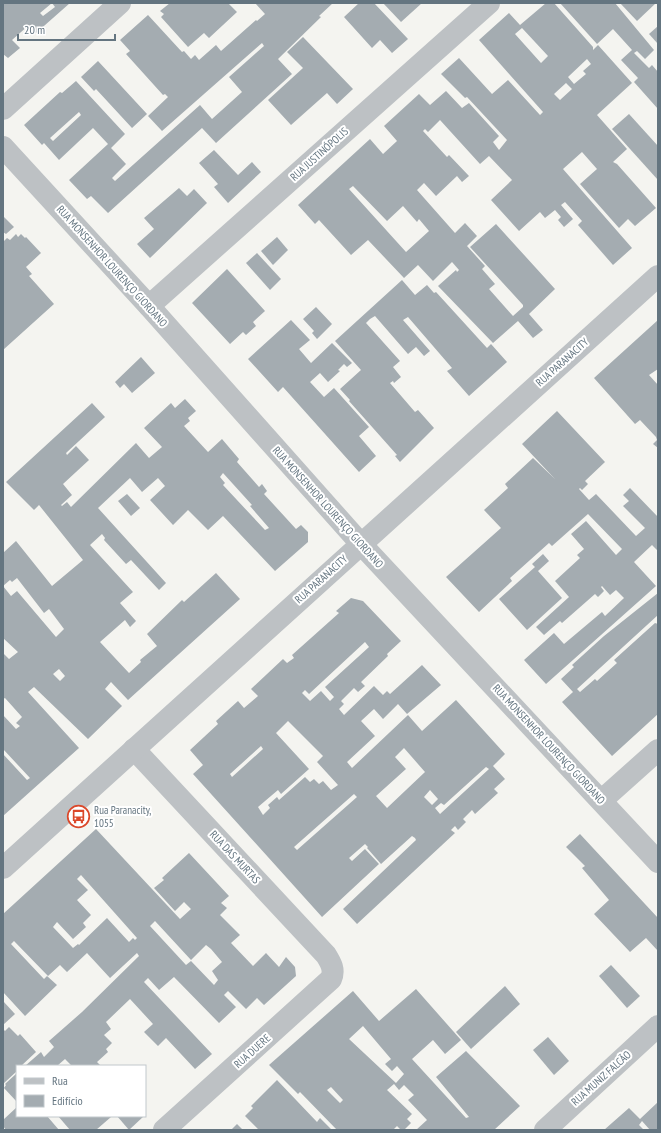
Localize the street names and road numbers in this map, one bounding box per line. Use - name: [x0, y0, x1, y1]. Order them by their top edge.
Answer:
- street label: RUA JUSTINÓPOLIS: [287, 124, 351, 184]
- street label: RUA MONSENHOR LOURENÇO GIORDANO: [54, 202, 170, 330]
- street label: RUA PARANACITY: [533, 335, 591, 389]
- street label: RUA MONSENHOR LOURENÇO GIORDANO: [270, 443, 386, 571]
- street label: RUA PARANACITY: [292, 552, 350, 606]
- street label: RUA MONSENHOR LOURENÇO GIORDANO: [490, 681, 608, 807]
- street label: RUA DAS MURTAS: [207, 827, 263, 887]
- street label: RUA DUERE: [231, 1031, 273, 1071]
- street label: RUA MUNIZ FALCÃO: [568, 1047, 634, 1109]

